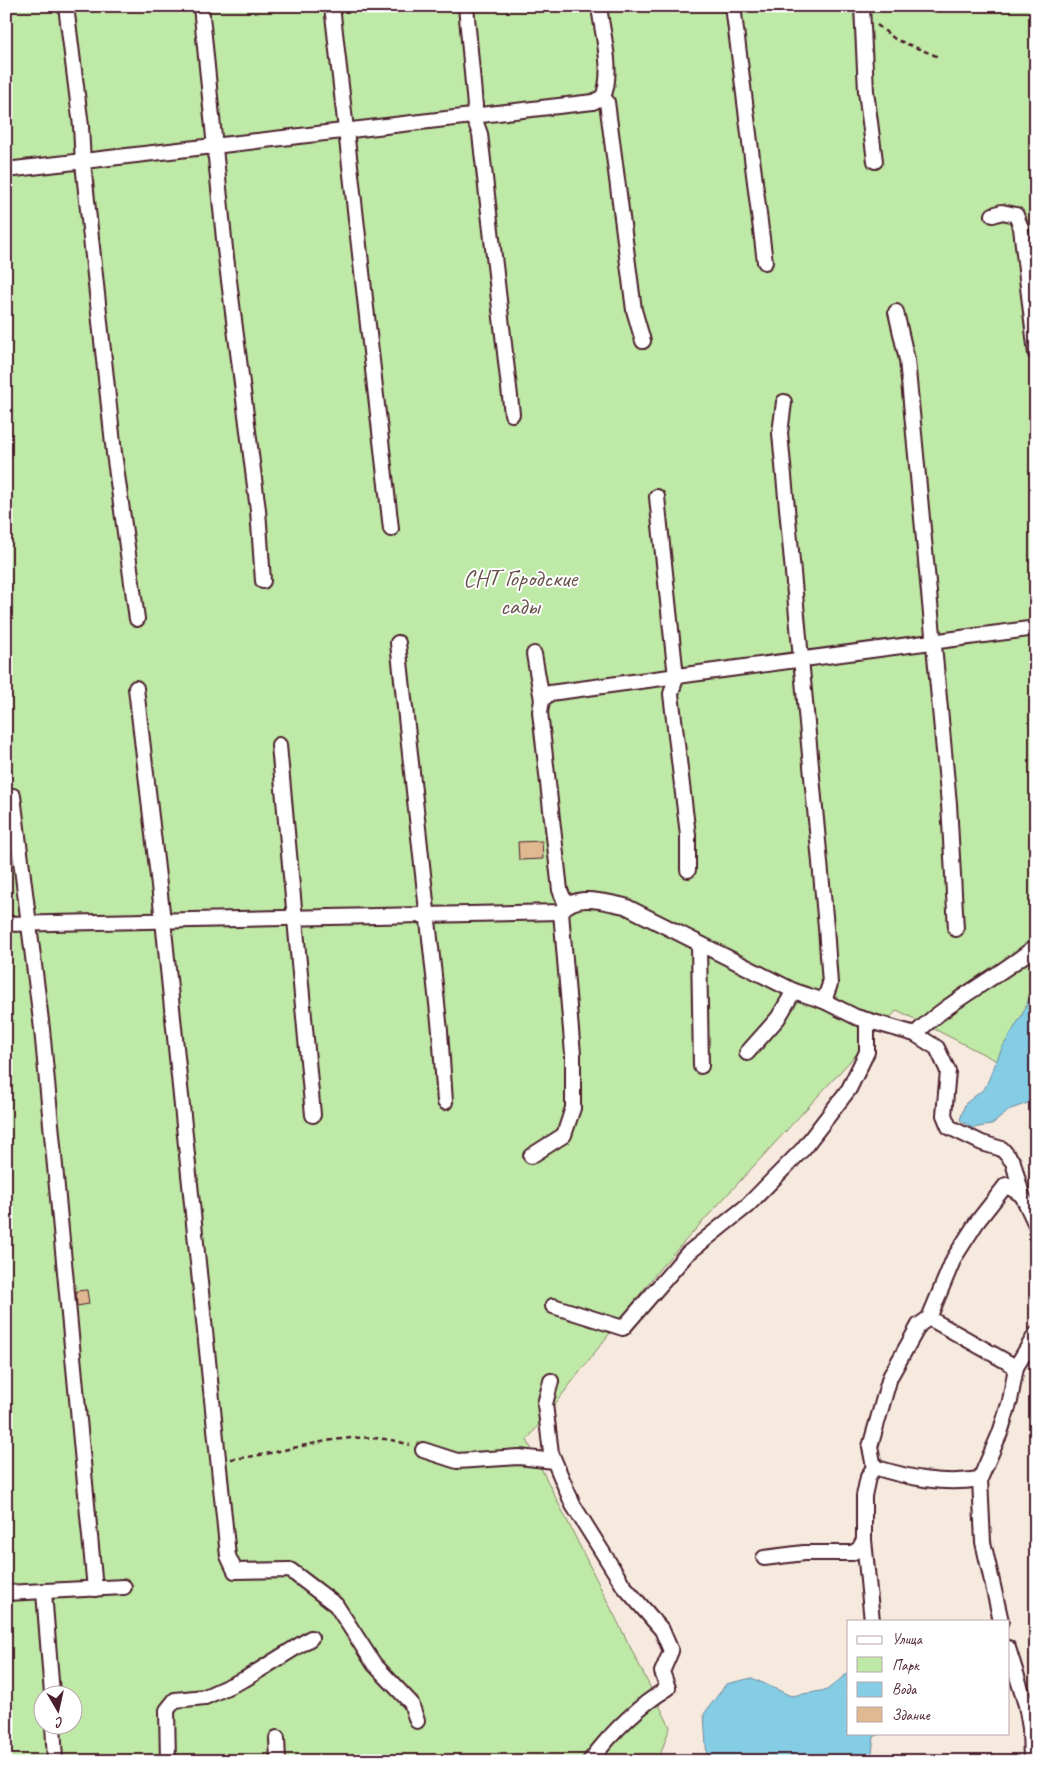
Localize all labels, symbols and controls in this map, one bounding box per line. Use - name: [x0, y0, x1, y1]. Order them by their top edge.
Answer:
- park label: СНТ Городские сады: [463, 563, 579, 621]
- legend: [847, 1620, 1010, 1734]
- text: Улица: [892, 1630, 923, 1649]
- text: Парк: [892, 1656, 920, 1675]
- text: Вода: [892, 1680, 917, 1699]
- north arrow: [32, 1684, 82, 1734]
- text: Здание: [892, 1706, 931, 1725]
- text: С: [53, 1713, 65, 1732]

